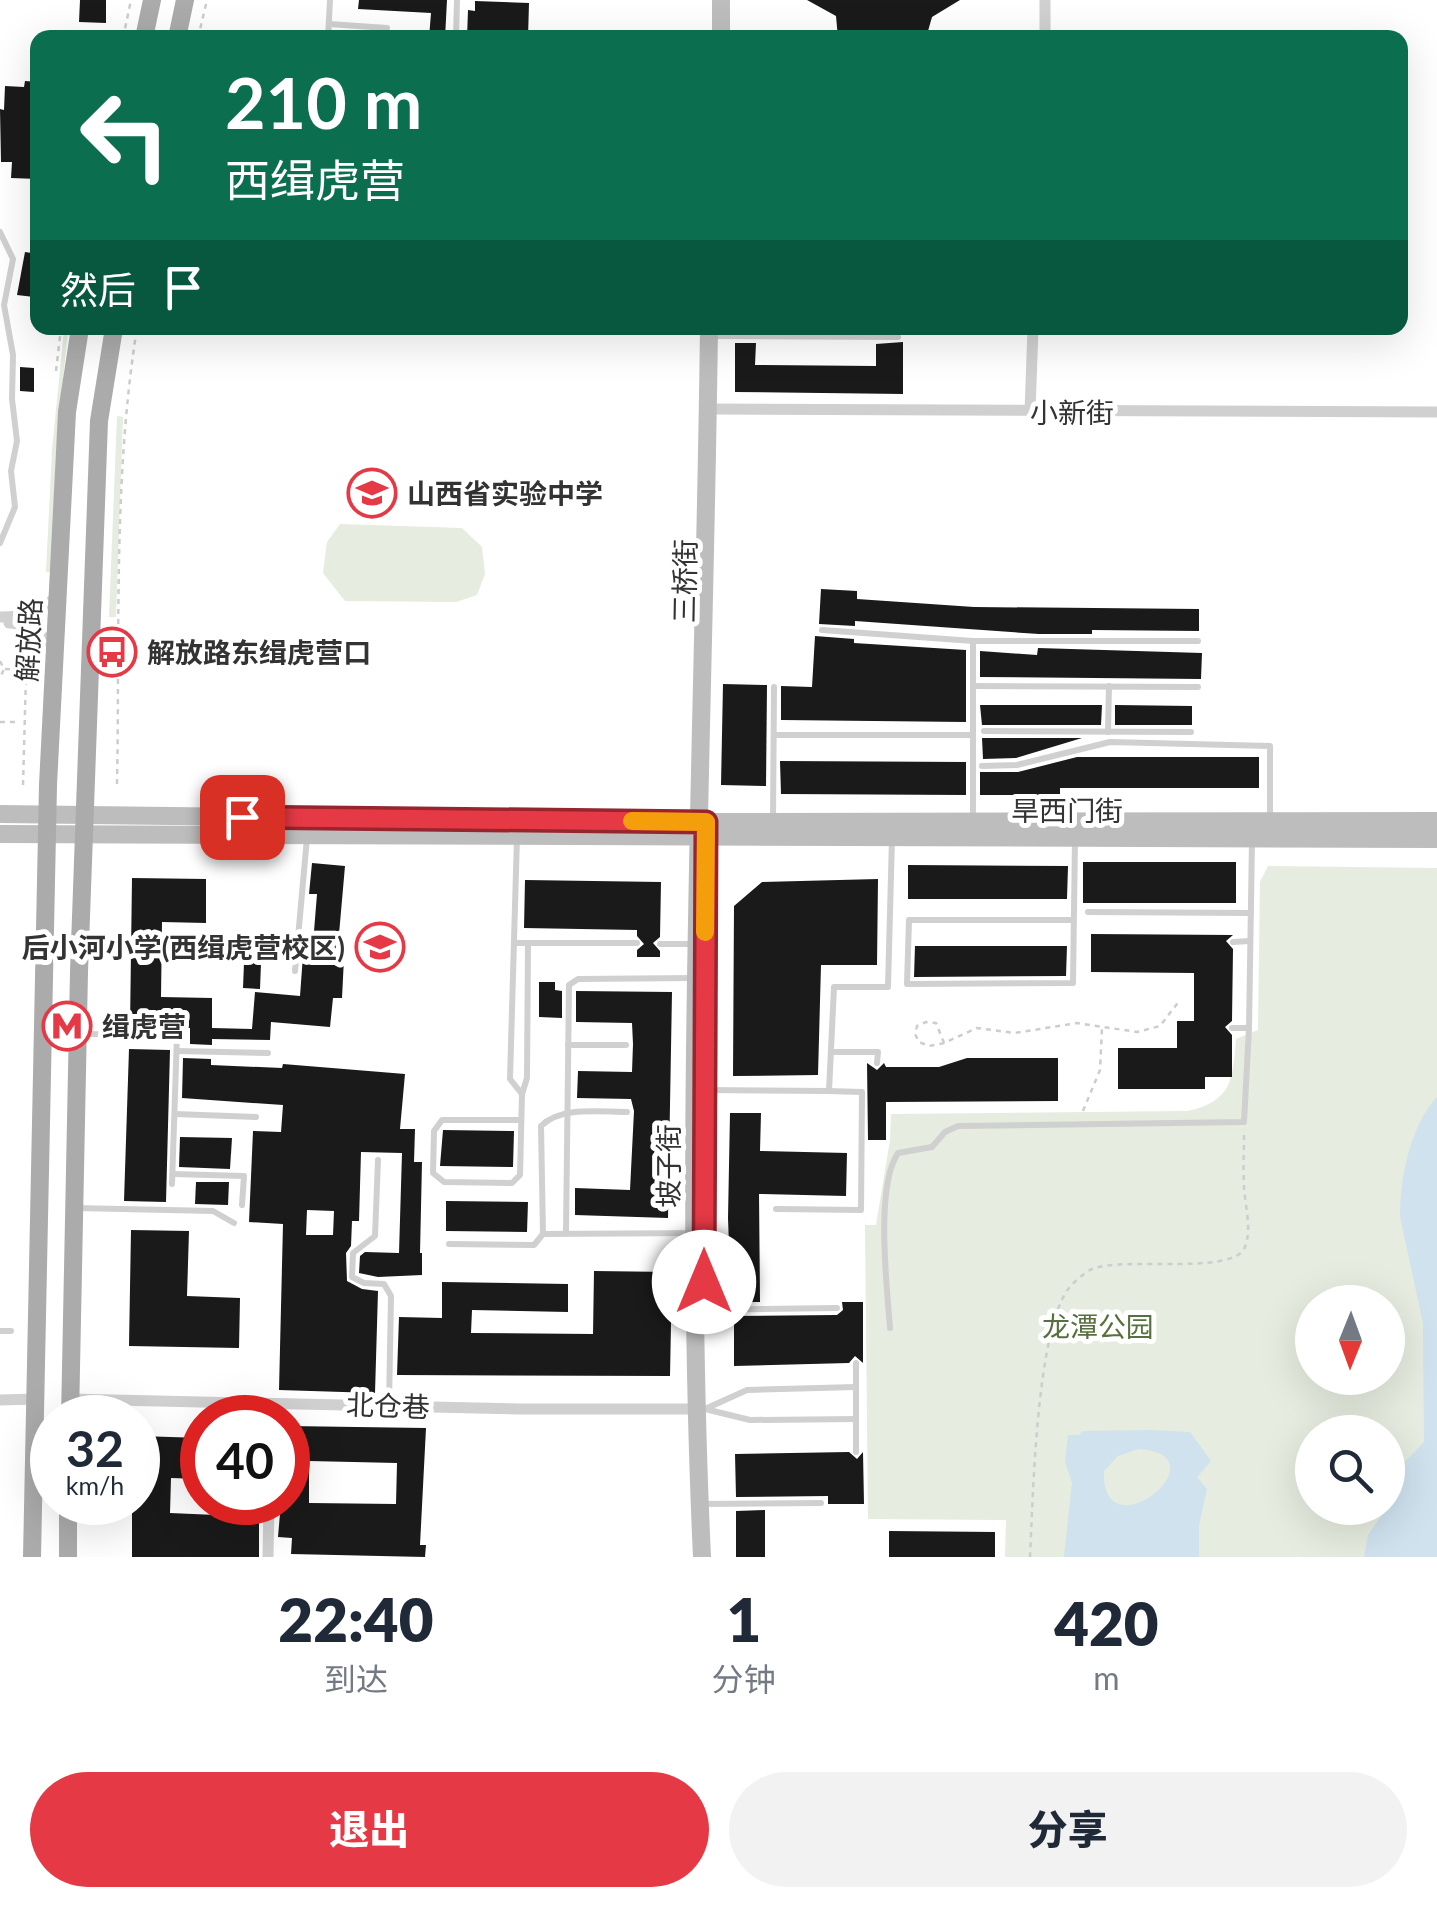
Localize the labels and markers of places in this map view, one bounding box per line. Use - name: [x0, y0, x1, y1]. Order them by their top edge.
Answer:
- school or university icon: 山西省实验中学: [346, 467, 398, 519]
- place label: 山西省实验中学: [407, 476, 603, 510]
- bus stop icon: 解放路东缉虎营口: [86, 626, 138, 678]
- place label: 解放路东缉虎营口: [147, 635, 371, 669]
- pin: [200, 775, 285, 860]
- school or university icon: 后小河小学(西缉虎营校区): [354, 921, 406, 973]
- place label: 后小河小学(西缉虎营校区): [22, 930, 345, 964]
- metro station icon: 缉虎营: [41, 1000, 93, 1052]
- place label: 缉虎营: [102, 1009, 186, 1043]

